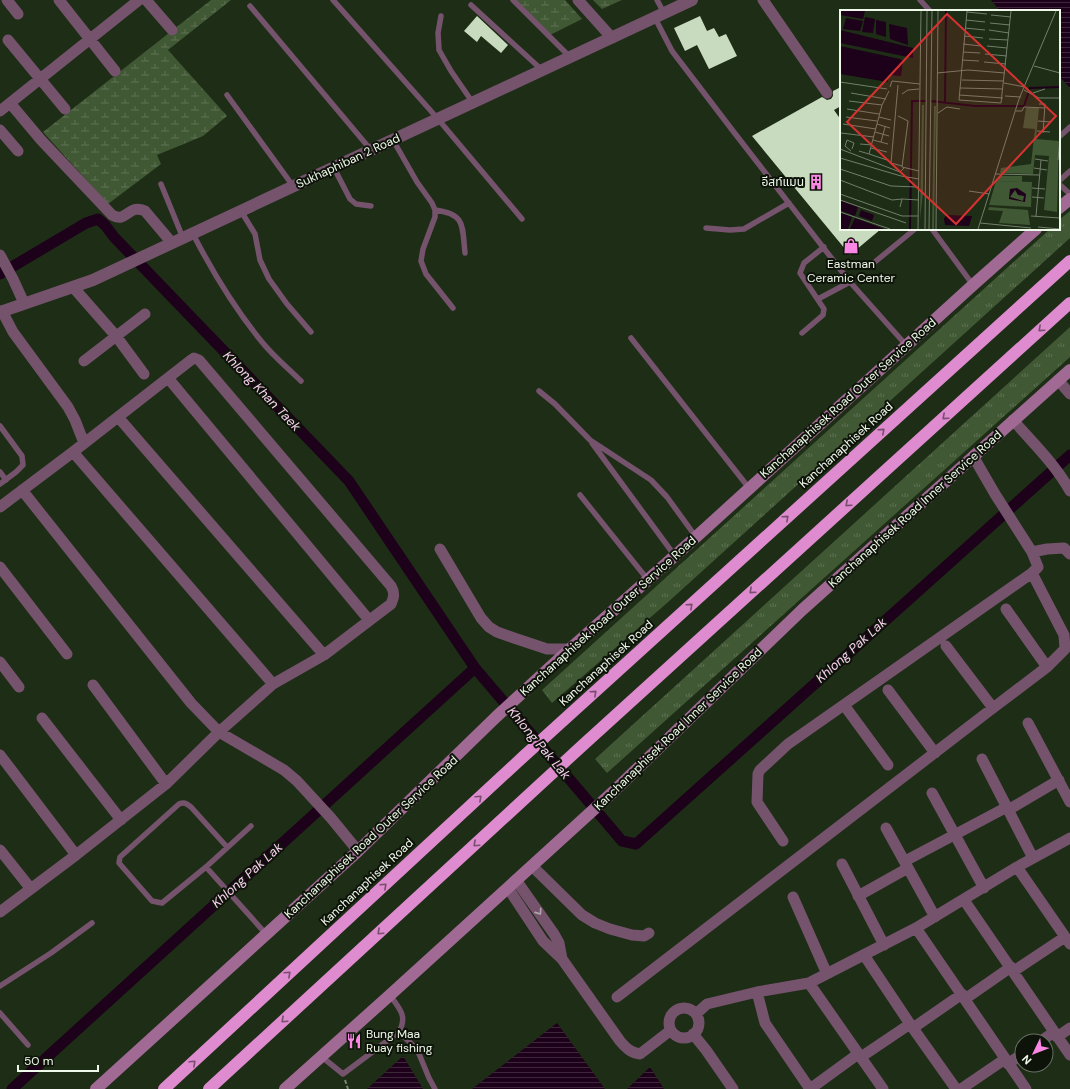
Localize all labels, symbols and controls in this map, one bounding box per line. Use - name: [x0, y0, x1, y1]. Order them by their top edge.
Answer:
- inset map: [840, 10, 1060, 230]
- street label: Sukhaphiban 2 Road: [294, 130, 402, 192]
- building icon: อีสท์แมน: [807, 173, 825, 191]
- place label: อีสท์แมน: [761, 174, 804, 190]
- shop icon: Eastman Ceramic Center: [842, 237, 860, 255]
- place label: Eastman Ceramic Center: [807, 256, 896, 286]
- street label: Kanchanaphisek Road Outer Service Road: [757, 315, 939, 481]
- one-way arrow: [1038, 325, 1046, 332]
- water label: Khlong Khan Taek: [219, 347, 305, 435]
- street label: Kanchanaphisek Road: [796, 399, 896, 491]
- one-way arrow: [942, 412, 949, 419]
- street label: Kanchanaphisek Road Inner Service Road: [825, 427, 1005, 591]
- one-way arrow: [877, 429, 885, 436]
- one-way arrow: [845, 499, 853, 506]
- one-way arrow: [781, 516, 789, 523]
- street label: Kanchanaphisek Road Outer Service Road: [517, 533, 699, 699]
- one-way arrow: [749, 586, 757, 594]
- one-way arrow: [685, 603, 693, 611]
- water label: Khlong Pak Lak: [812, 613, 890, 686]
- street label: Kanchanaphisek Road: [556, 617, 656, 709]
- street label: Kanchanaphisek Road Inner Service Road: [591, 644, 765, 814]
- one-way arrow: [589, 691, 596, 698]
- water label: Khlong Pak Lak: [504, 703, 575, 783]
- street label: Kanchanaphisek Road Outer Service Road: [281, 753, 461, 921]
- one-way arrow: [474, 795, 482, 803]
- street label: Kanchanaphisek Road: [318, 835, 416, 929]
- water label: Khlong Pak Lak: [208, 838, 286, 911]
- one-way arrow: [473, 839, 480, 846]
- one-way arrow: [379, 883, 387, 891]
- one-way arrow: [534, 908, 542, 915]
- one-way arrow: [377, 927, 385, 935]
- one-way arrow: [283, 972, 291, 979]
- one-way arrow: [281, 1015, 289, 1023]
- place label: Bung Maa Ruay fishing: [366, 1026, 433, 1056]
- restaurant icon: Bung Maa Ruay fishing: [345, 1032, 363, 1050]
- north arrow: [1014, 1033, 1054, 1073]
- scale bar: [18, 1047, 98, 1073]
- text: N: [1019, 1052, 1035, 1068]
- text: 50 m: [24, 1053, 53, 1069]
- one-way arrow: [188, 1060, 195, 1067]

